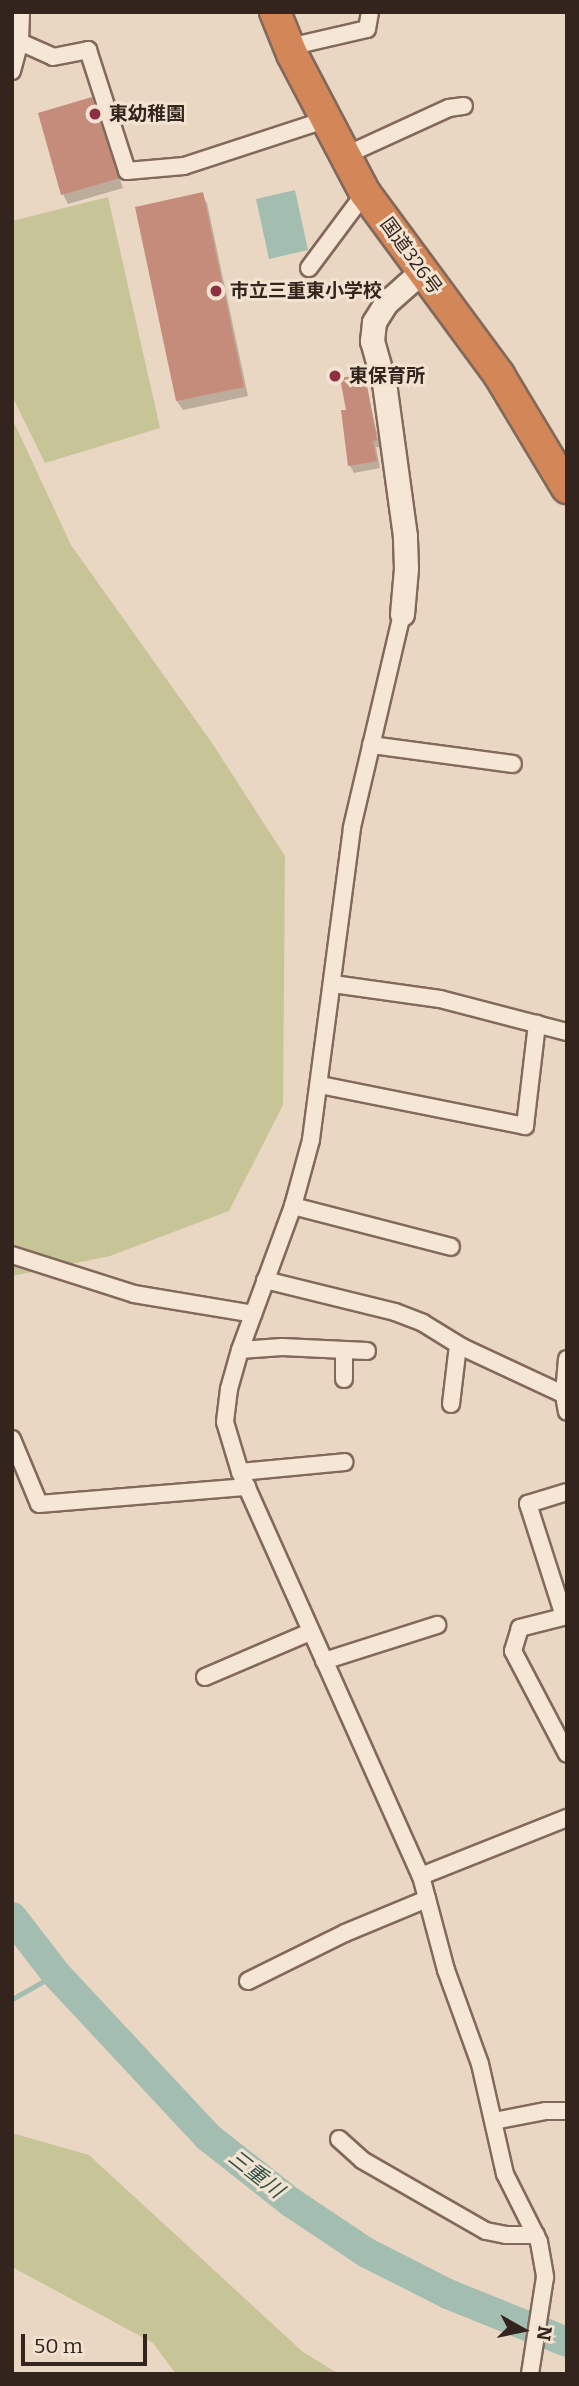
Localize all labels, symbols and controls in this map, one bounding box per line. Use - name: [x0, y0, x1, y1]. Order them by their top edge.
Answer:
- place label: 東幼稚園: [109, 103, 185, 125]
- marker: 東幼稚園: [87, 106, 103, 122]
- street label: 国道326号: [376, 213, 446, 299]
- place label: 市立三重東小学校: [230, 280, 382, 302]
- marker: 市立三重東小学校: [208, 283, 224, 299]
- place label: 東保育所: [349, 365, 425, 387]
- marker: 東保育所: [327, 368, 343, 384]
- water label: 三重川: [223, 2145, 289, 2203]
- north arrow: [488, 2295, 558, 2365]
- scale bar: [24, 2320, 150, 2364]
- text: N: [532, 2324, 557, 2342]
- text: 50 m: [34, 2333, 83, 2359]

